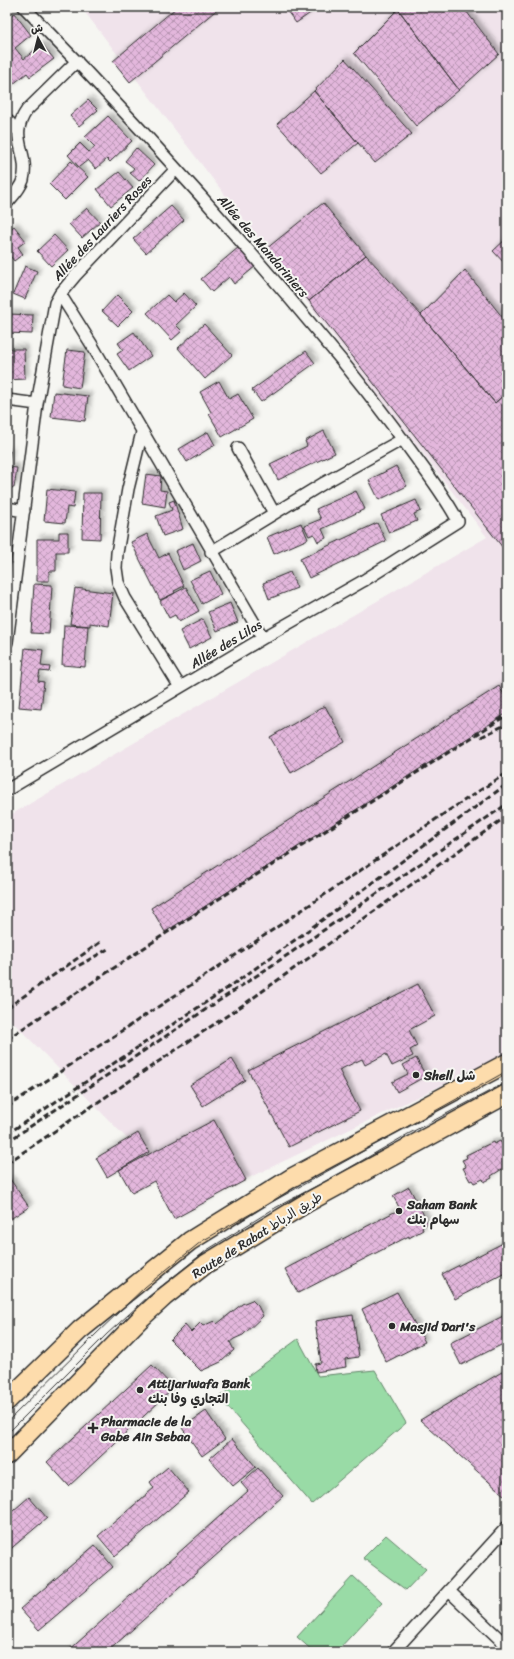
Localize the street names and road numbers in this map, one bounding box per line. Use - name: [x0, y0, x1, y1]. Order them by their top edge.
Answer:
- street label: Allée des Lauriers Roses: [46, 169, 158, 287]
- street label: Allée des Mandariniers: [211, 188, 315, 304]
- street label: Allée des Lilas: [185, 613, 267, 675]
- street label: Route de Rabat طريق الرباط: [187, 1185, 327, 1285]

